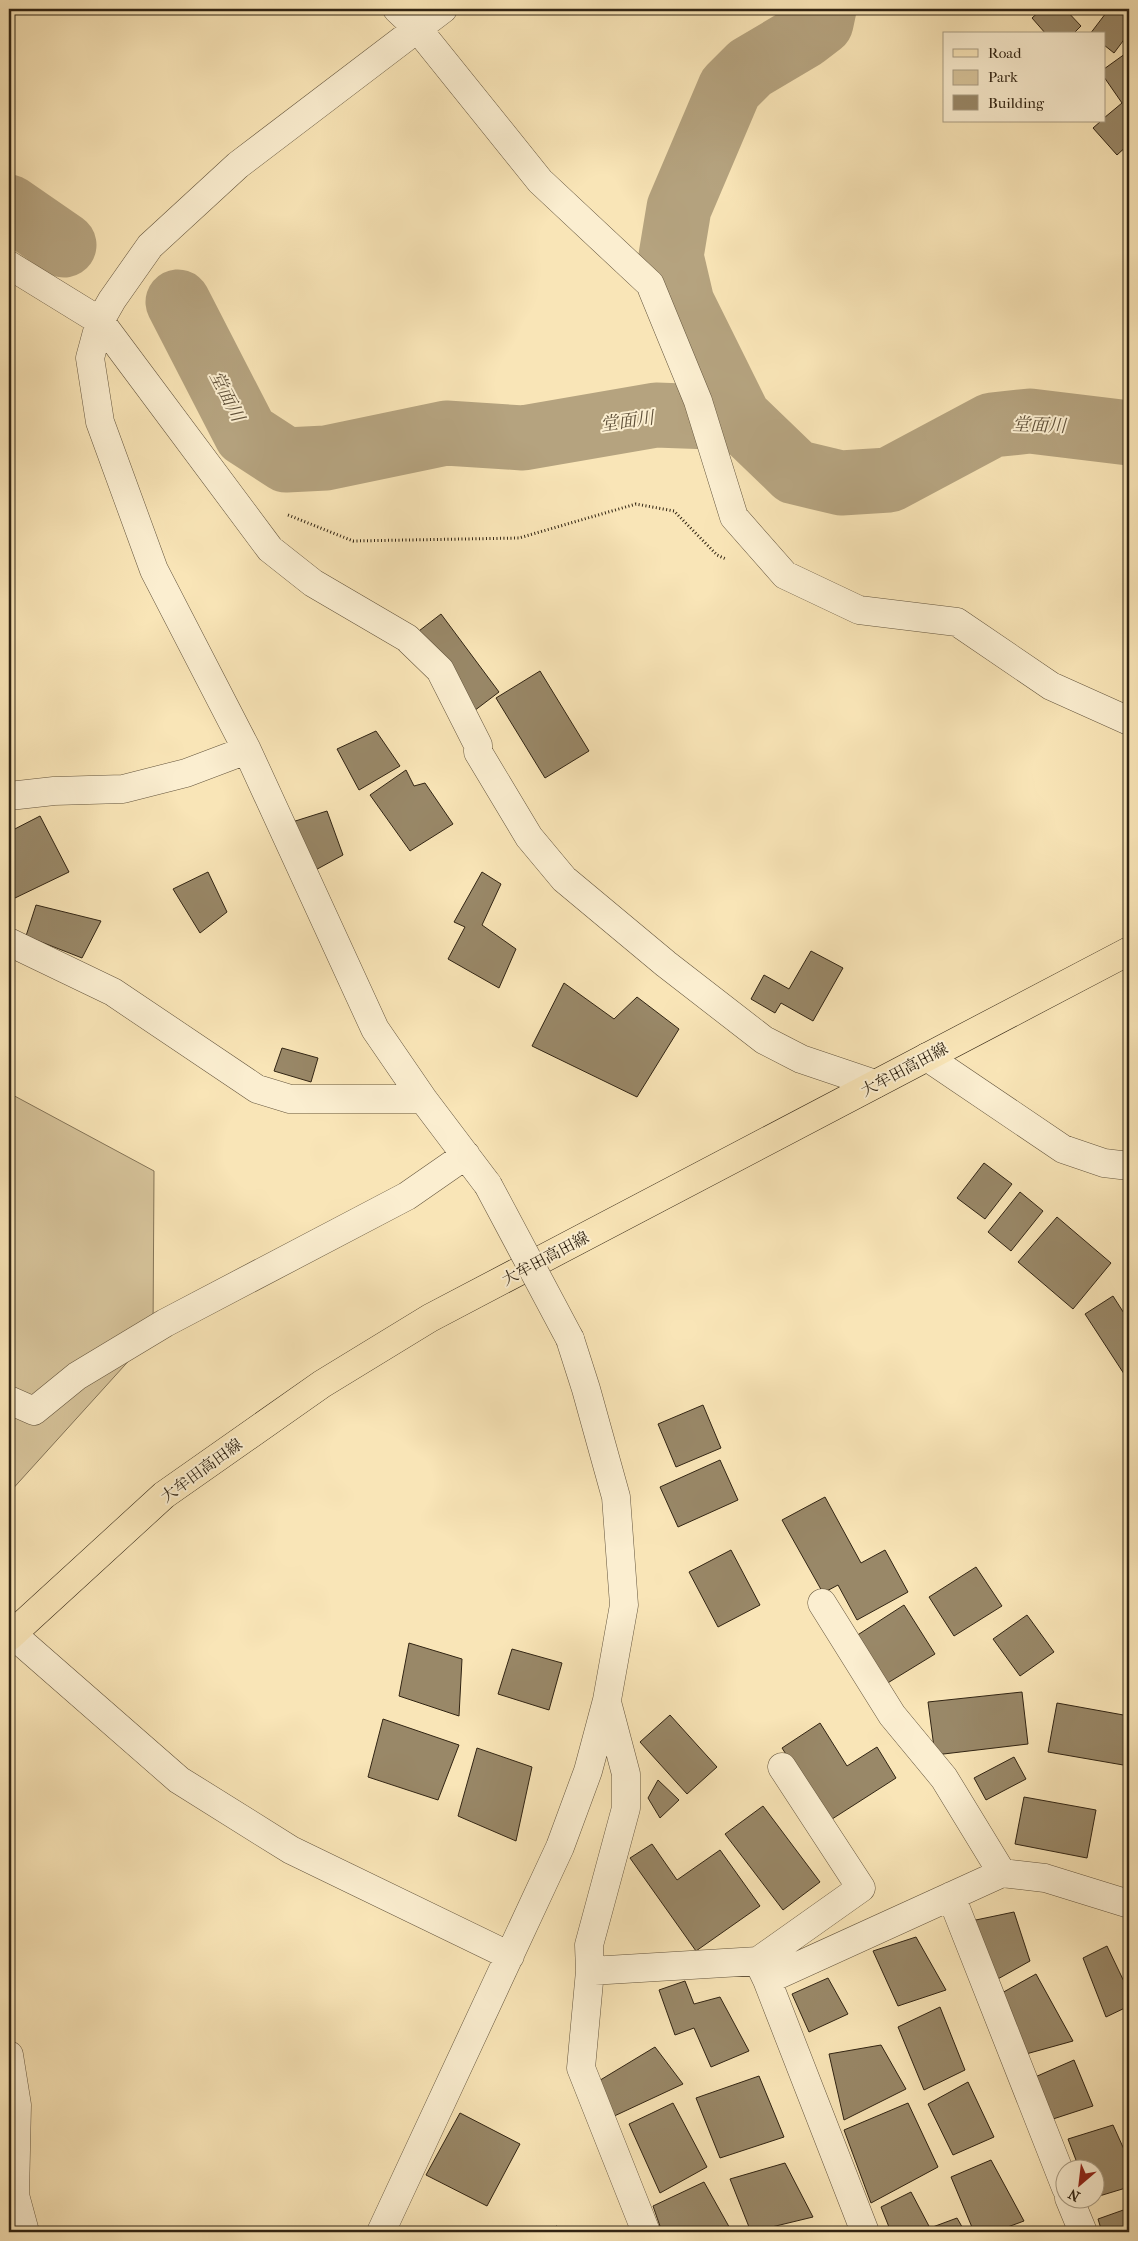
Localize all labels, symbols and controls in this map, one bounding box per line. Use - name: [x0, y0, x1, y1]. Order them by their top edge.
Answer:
- legend: [943, 32, 1106, 122]
- text: Road: [988, 44, 1022, 62]
- text: Park: [988, 68, 1018, 86]
- text: Building: [988, 94, 1045, 112]
- water label: 堂面川: [205, 367, 249, 427]
- water label: 堂面川: [599, 407, 657, 436]
- water label: 堂面川: [1012, 414, 1068, 437]
- street label: 大牟田高田線: [857, 1039, 951, 1100]
- street label: 大牟田高田線: [498, 1228, 592, 1289]
- street label: 大牟田高田線: [157, 1435, 246, 1506]
- north arrow: [1056, 2158, 1106, 2208]
- text: N: [1065, 2185, 1083, 2205]

